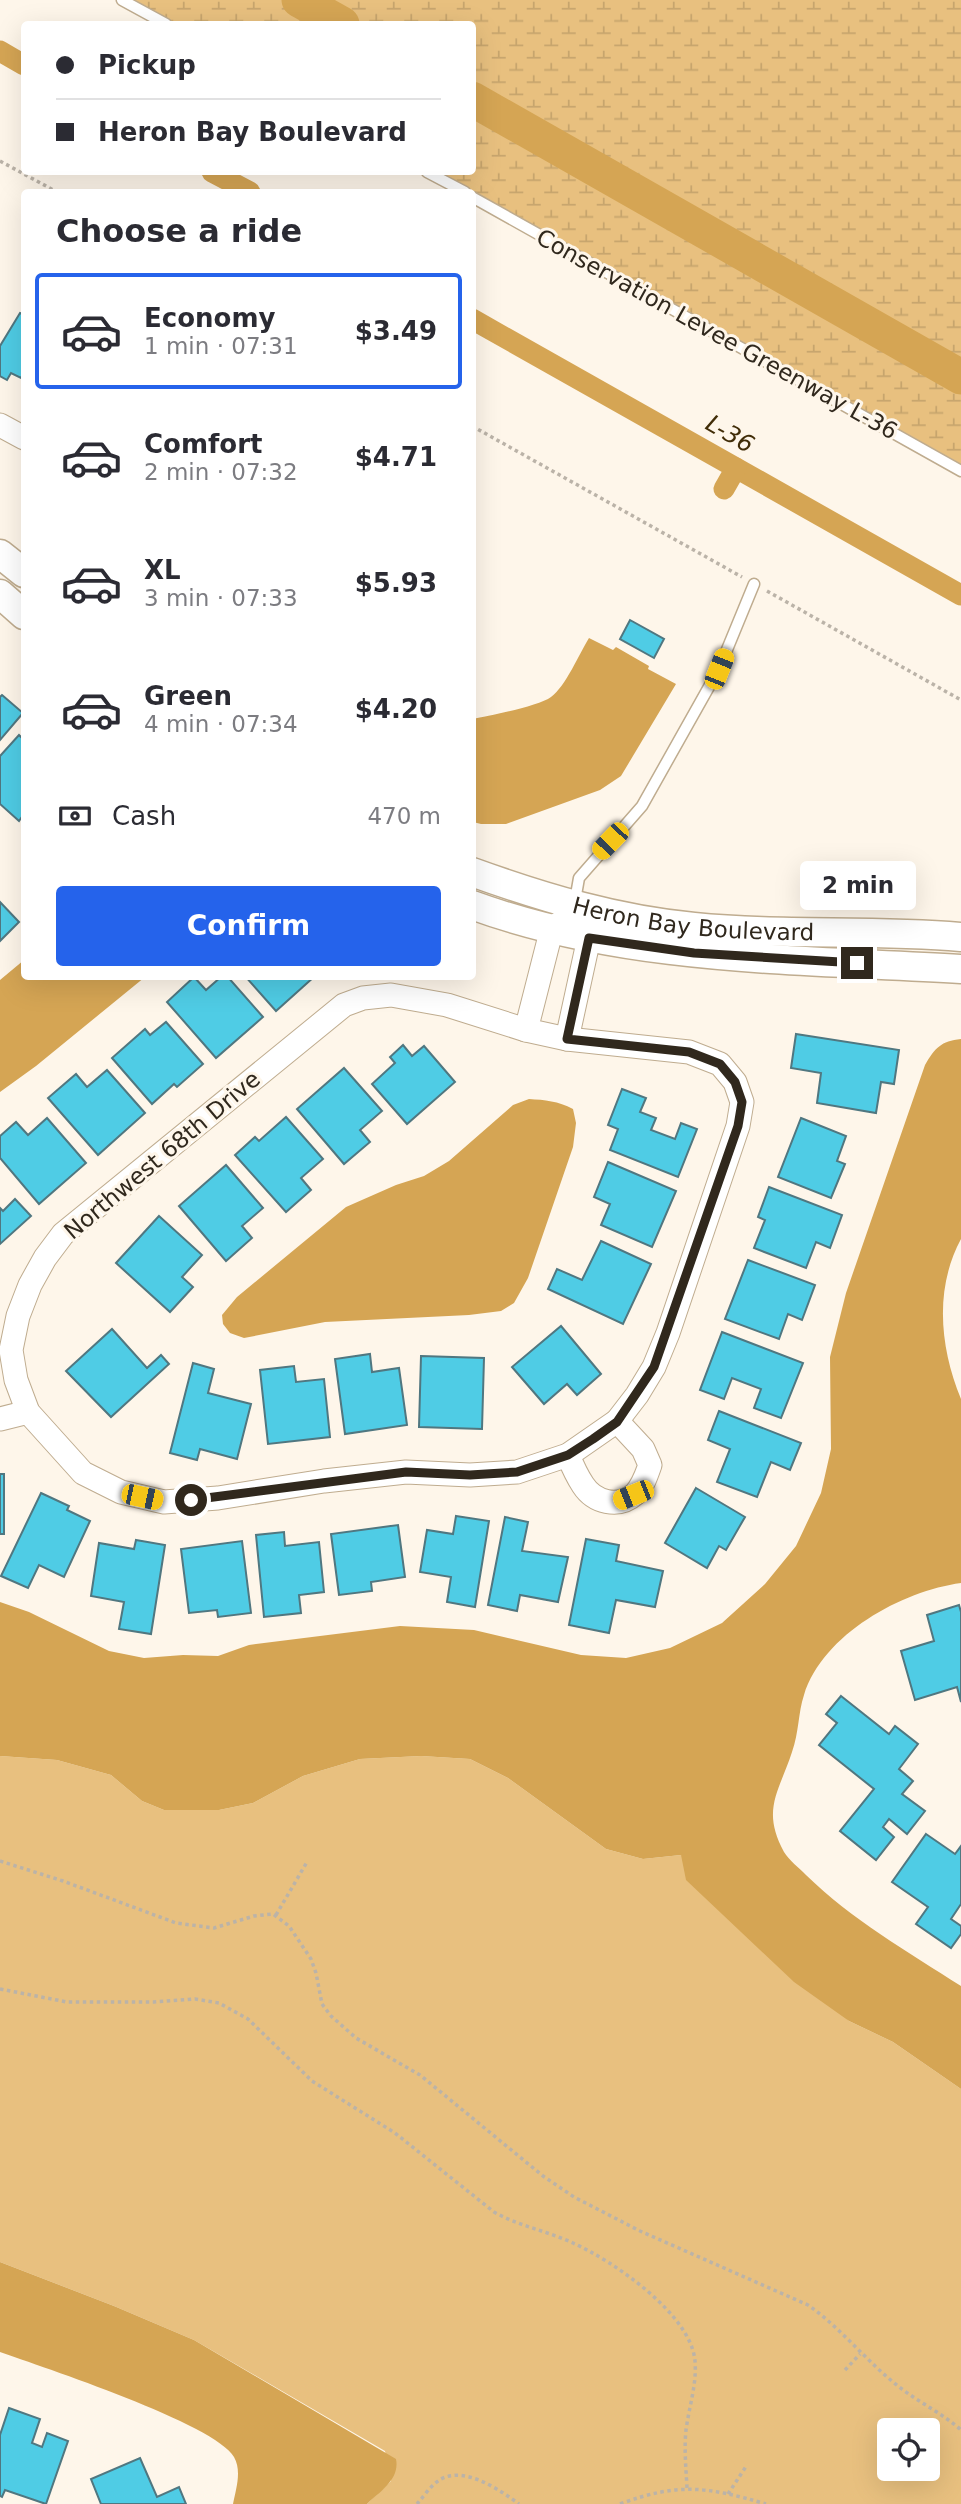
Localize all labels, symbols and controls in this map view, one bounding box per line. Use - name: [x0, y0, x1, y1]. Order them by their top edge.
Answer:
- text: Pickup: [98, 50, 196, 80]
- text: Heron Bay Boulevard: [98, 117, 407, 147]
- text: Choose a ride: [56, 212, 302, 250]
- street label: Conservation Levee Greenway L-36: [532, 223, 902, 445]
- icon: car: [60, 300, 123, 363]
- text: Economy: [144, 303, 275, 333]
- text: $3.49: [355, 316, 437, 346]
- text: 1 min · 07:31: [144, 333, 298, 359]
- water label: L-36: [701, 409, 759, 459]
- icon: car: [60, 426, 123, 489]
- text: Comfort: [144, 429, 262, 459]
- text: $4.71: [355, 442, 437, 472]
- text: 2 min · 07:32: [144, 459, 298, 485]
- icon: car: [60, 552, 123, 615]
- text: XL: [144, 555, 181, 585]
- text: $5.93: [355, 568, 437, 598]
- text: 3 min · 07:33: [144, 585, 298, 611]
- car: [702, 646, 737, 692]
- icon: car: [60, 678, 123, 741]
- text: Green: [144, 681, 232, 711]
- text: $4.20: [355, 694, 437, 724]
- text: 4 min · 07:34: [144, 711, 298, 737]
- icon: cash: [56, 797, 94, 835]
- text: Cash: [112, 801, 176, 831]
- text: 470 m: [367, 803, 441, 829]
- car: [588, 819, 633, 863]
- callout: 2 min: [799, 862, 915, 911]
- text: 2 min: [822, 872, 894, 898]
- button: Confirm: [56, 886, 441, 966]
- street label: Heron Bay Boulevard: [570, 892, 814, 945]
- route end: [841, 947, 873, 979]
- street label: Northwest 68th Drive: [59, 1066, 265, 1244]
- car: [610, 1477, 657, 1513]
- car: [120, 1482, 165, 1512]
- route start: [175, 1484, 207, 1516]
- map controls: [877, 2418, 940, 2481]
- button: locate: [877, 2418, 940, 2481]

